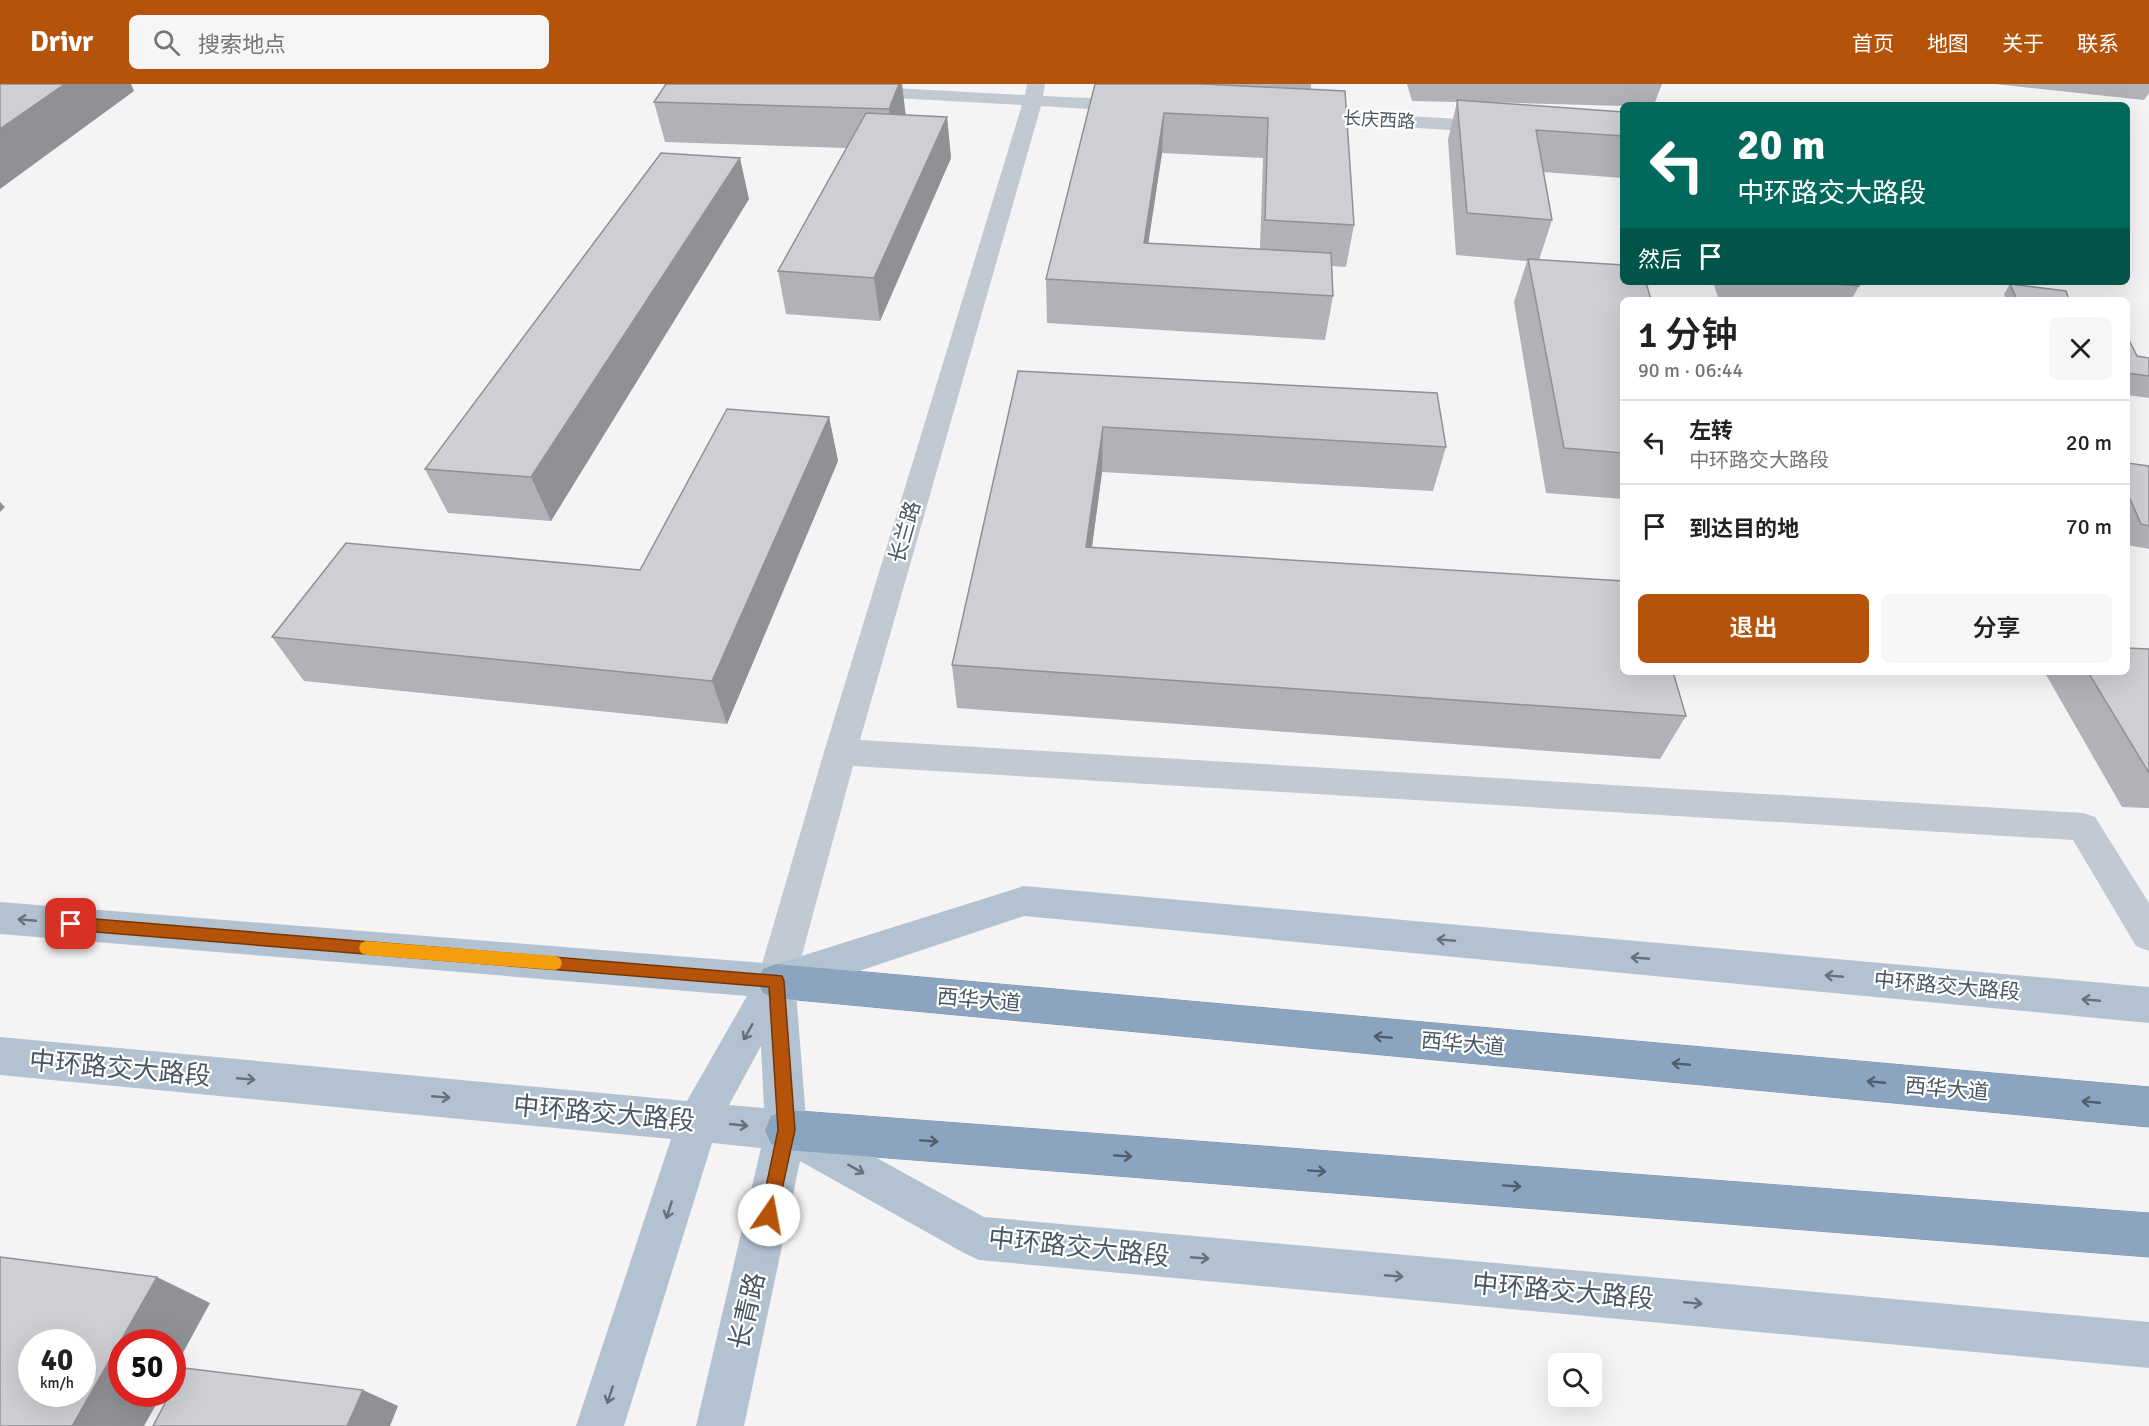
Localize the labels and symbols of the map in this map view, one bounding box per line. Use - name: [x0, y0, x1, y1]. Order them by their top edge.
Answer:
- street label: 长庆西路: [1342, 107, 1416, 133]
- street label: 长兰路: [884, 498, 926, 566]
- pin: [45, 898, 96, 949]
- one-way arrow: [18, 914, 38, 925]
- one-way arrow: [1436, 934, 1456, 945]
- one-way arrow: [1630, 952, 1650, 963]
- street label: 中环路交大路段: [1873, 967, 2021, 1005]
- one-way arrow: [1824, 970, 1844, 981]
- street label: 西华大道: [936, 983, 1022, 1017]
- one-way arrow: [2081, 994, 2101, 1005]
- one-way arrow: [742, 1023, 754, 1040]
- street label: 西华大道: [1420, 1027, 1506, 1061]
- one-way arrow: [1373, 1031, 1393, 1042]
- street label: 中环路交大路段: [28, 1045, 212, 1093]
- one-way arrow: [1672, 1058, 1692, 1069]
- street label: 西华大道: [1904, 1072, 1990, 1106]
- one-way arrow: [236, 1074, 256, 1085]
- one-way arrow: [1866, 1076, 1886, 1087]
- street label: 中环路交大路段: [512, 1090, 696, 1138]
- one-way arrow: [430, 1092, 450, 1103]
- one-way arrow: [2081, 1096, 2101, 1107]
- one-way arrow: [729, 1120, 749, 1131]
- one-way arrow: [918, 1136, 938, 1147]
- one-way arrow: [1113, 1151, 1132, 1162]
- one-way arrow: [847, 1163, 864, 1175]
- one-way arrow: [1307, 1166, 1327, 1177]
- one-way arrow: [1501, 1181, 1521, 1192]
- position arrow: [737, 1183, 801, 1247]
- one-way arrow: [663, 1200, 674, 1219]
- street label: 中环路交大路段: [987, 1223, 1171, 1273]
- one-way arrow: [1189, 1253, 1209, 1264]
- street label: 中环路交大路段: [1471, 1268, 1655, 1316]
- street label: 长青路: [724, 1270, 772, 1353]
- one-way arrow: [1383, 1271, 1403, 1282]
- one-way arrow: [1682, 1298, 1702, 1309]
- speed limit sign: 50: [108, 1329, 186, 1407]
- one-way arrow: [604, 1385, 615, 1404]

